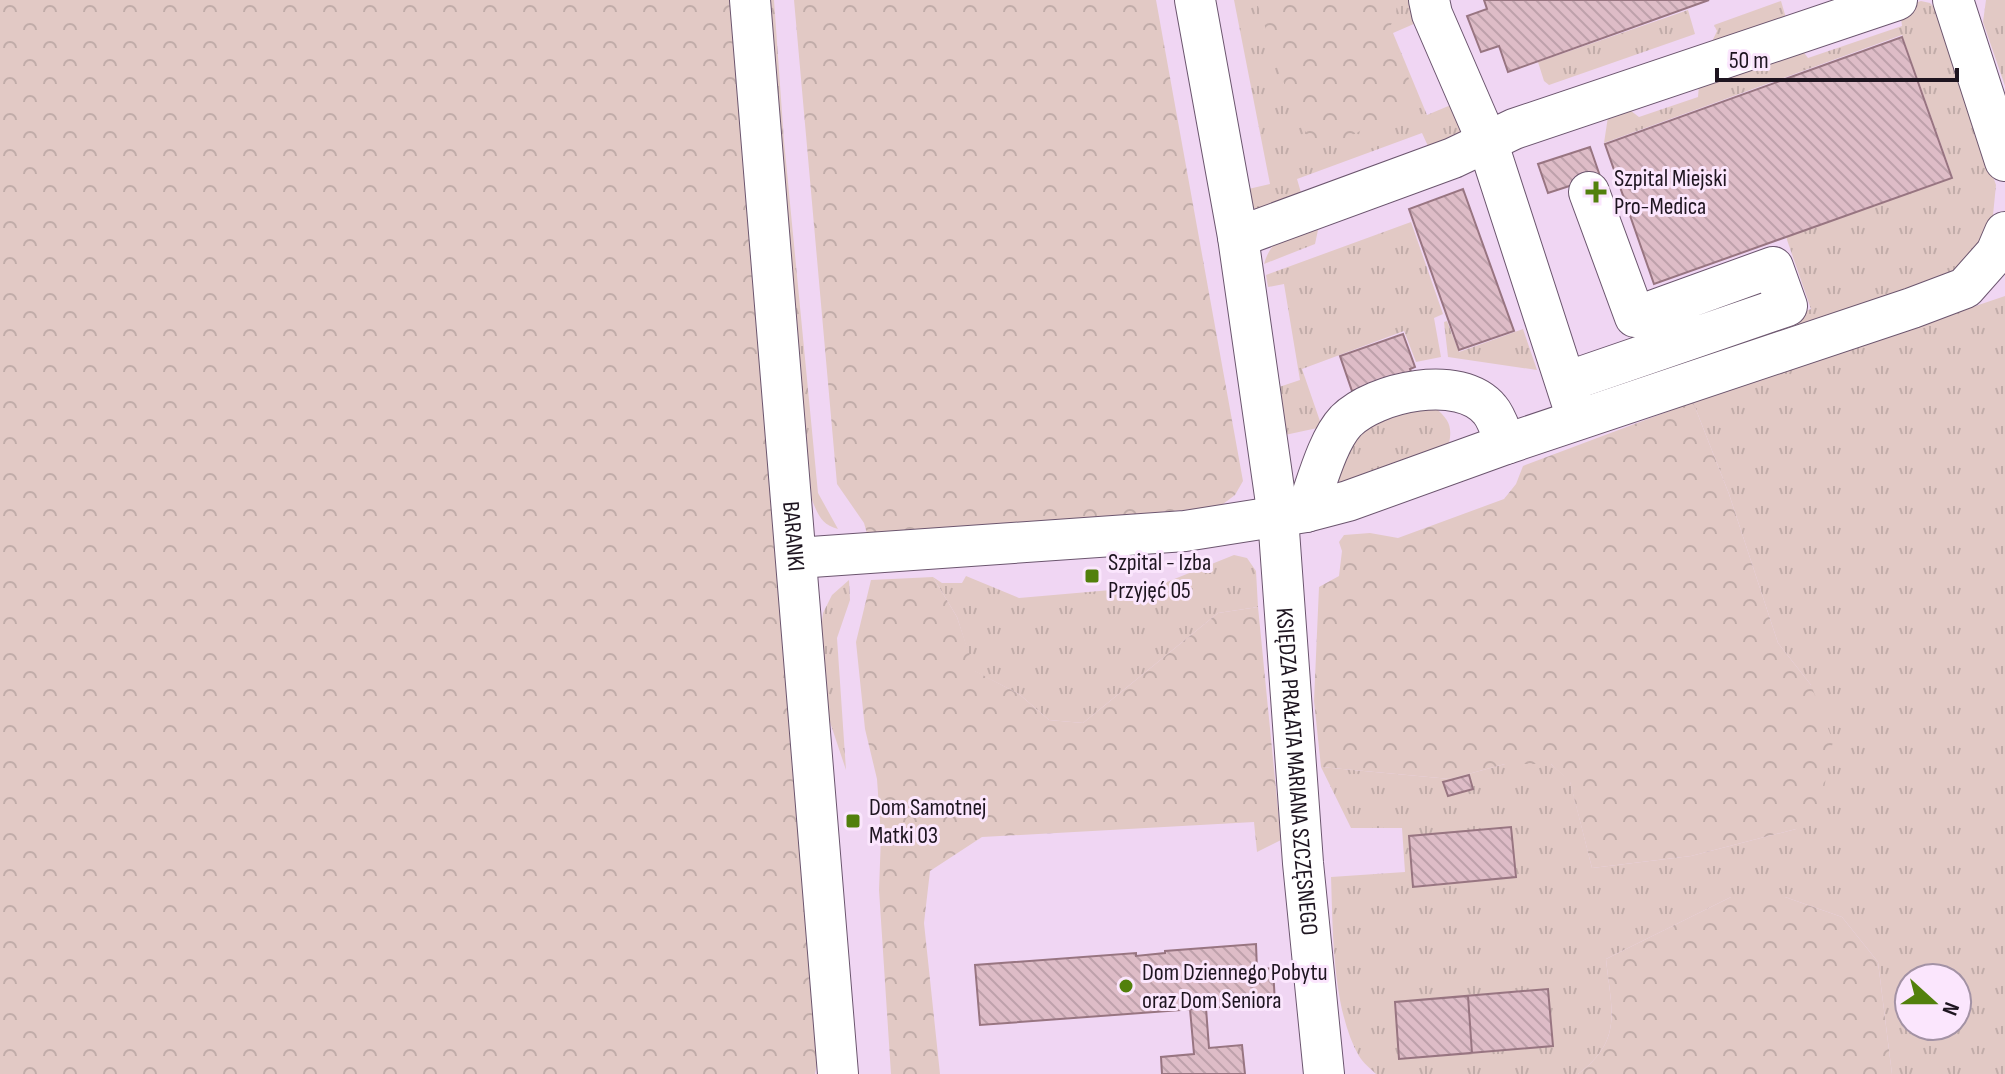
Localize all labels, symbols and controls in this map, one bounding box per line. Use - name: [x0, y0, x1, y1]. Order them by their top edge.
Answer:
- scale bar: [1717, 32, 1957, 82]
- text: 50 m: [1729, 46, 1769, 75]
- place label: Szpital Miejski Pro-Medica: [1614, 164, 1727, 221]
- marker: Szpital Miejski Pro-Medica: [1585, 181, 1607, 203]
- street label: BARANKI: [777, 500, 811, 572]
- place label: Szpital - Izba Przyjęć 05: [1108, 548, 1211, 605]
- marker: Szpital - Izba Przyjęć 05: [1083, 567, 1101, 585]
- street label: KSIĘDZA PRAŁATA MARIANA SZCZĘSNEGO: [1270, 607, 1325, 937]
- place label: Dom Samotnej Matki 03: [869, 793, 986, 850]
- marker: Dom Samotnej Matki 03: [844, 812, 862, 830]
- place label: Dom Dziennego Pobytu oraz Dom Seniora: [1142, 958, 1328, 1015]
- north arrow: [1893, 962, 1973, 1042]
- marker: Dom Dziennego Pobytu oraz Dom Seniora: [1117, 977, 1135, 995]
- text: N: [1936, 998, 1965, 1019]

